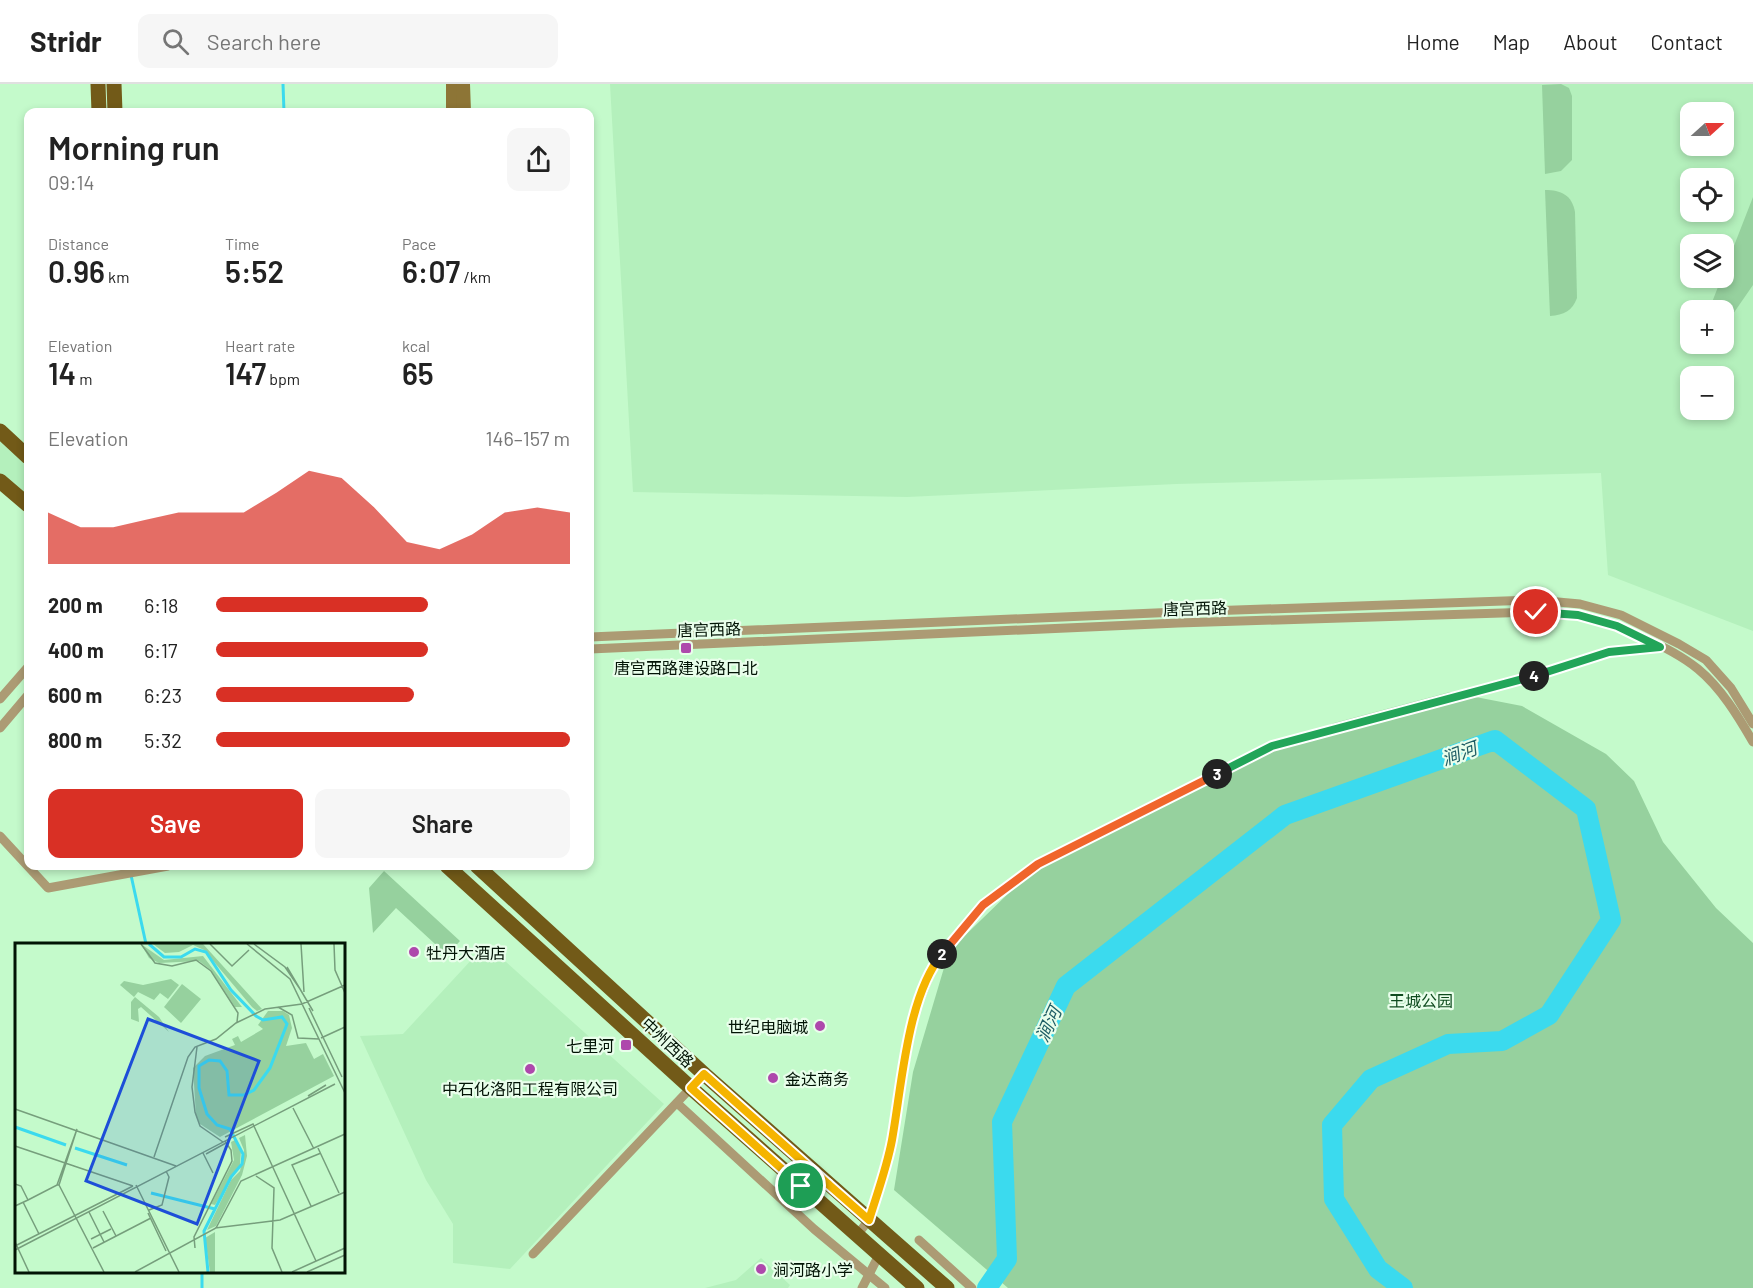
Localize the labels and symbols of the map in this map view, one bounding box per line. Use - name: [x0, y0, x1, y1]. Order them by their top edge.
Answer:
- north arrow: [1680, 102, 1734, 156]
- pin: [1510, 586, 1561, 637]
- street label: 唐宫西路: [1163, 597, 1227, 619]
- street label: 唐宫西路: [677, 618, 741, 640]
- marker: 唐宫西路建设路口北: [679, 641, 693, 655]
- place label: 唐宫西路建设路口北: [614, 658, 758, 677]
- pin: 4: [1519, 661, 1549, 691]
- water label: 涧河: [1438, 735, 1482, 769]
- pin: 3: [1202, 759, 1232, 789]
- pin: 2: [927, 939, 957, 969]
- inset map: [15, 943, 345, 1273]
- place label: 牡丹大酒店: [426, 943, 506, 962]
- marker: 牡丹大酒店: [407, 945, 421, 959]
- park label: 王城公园: [1389, 991, 1453, 1010]
- water label: 涧河: [1030, 1000, 1067, 1045]
- street label: 中州西路: [638, 1013, 698, 1071]
- place label: 世纪电脑城: [728, 1017, 808, 1036]
- marker: 世纪电脑城: [813, 1019, 827, 1033]
- place label: 七里河: [566, 1036, 614, 1055]
- marker: 七里河: [619, 1038, 633, 1052]
- marker: 中石化洛阳工程有限公司: [523, 1062, 537, 1076]
- place label: 金达商务: [785, 1069, 849, 1088]
- marker: 金达商务: [766, 1071, 780, 1085]
- place label: 中石化洛阳工程有限公司: [442, 1079, 618, 1098]
- pin: [775, 1160, 826, 1211]
- place label: 涧河路小学: [773, 1260, 853, 1279]
- marker: 涧河路小学: [754, 1262, 768, 1276]

